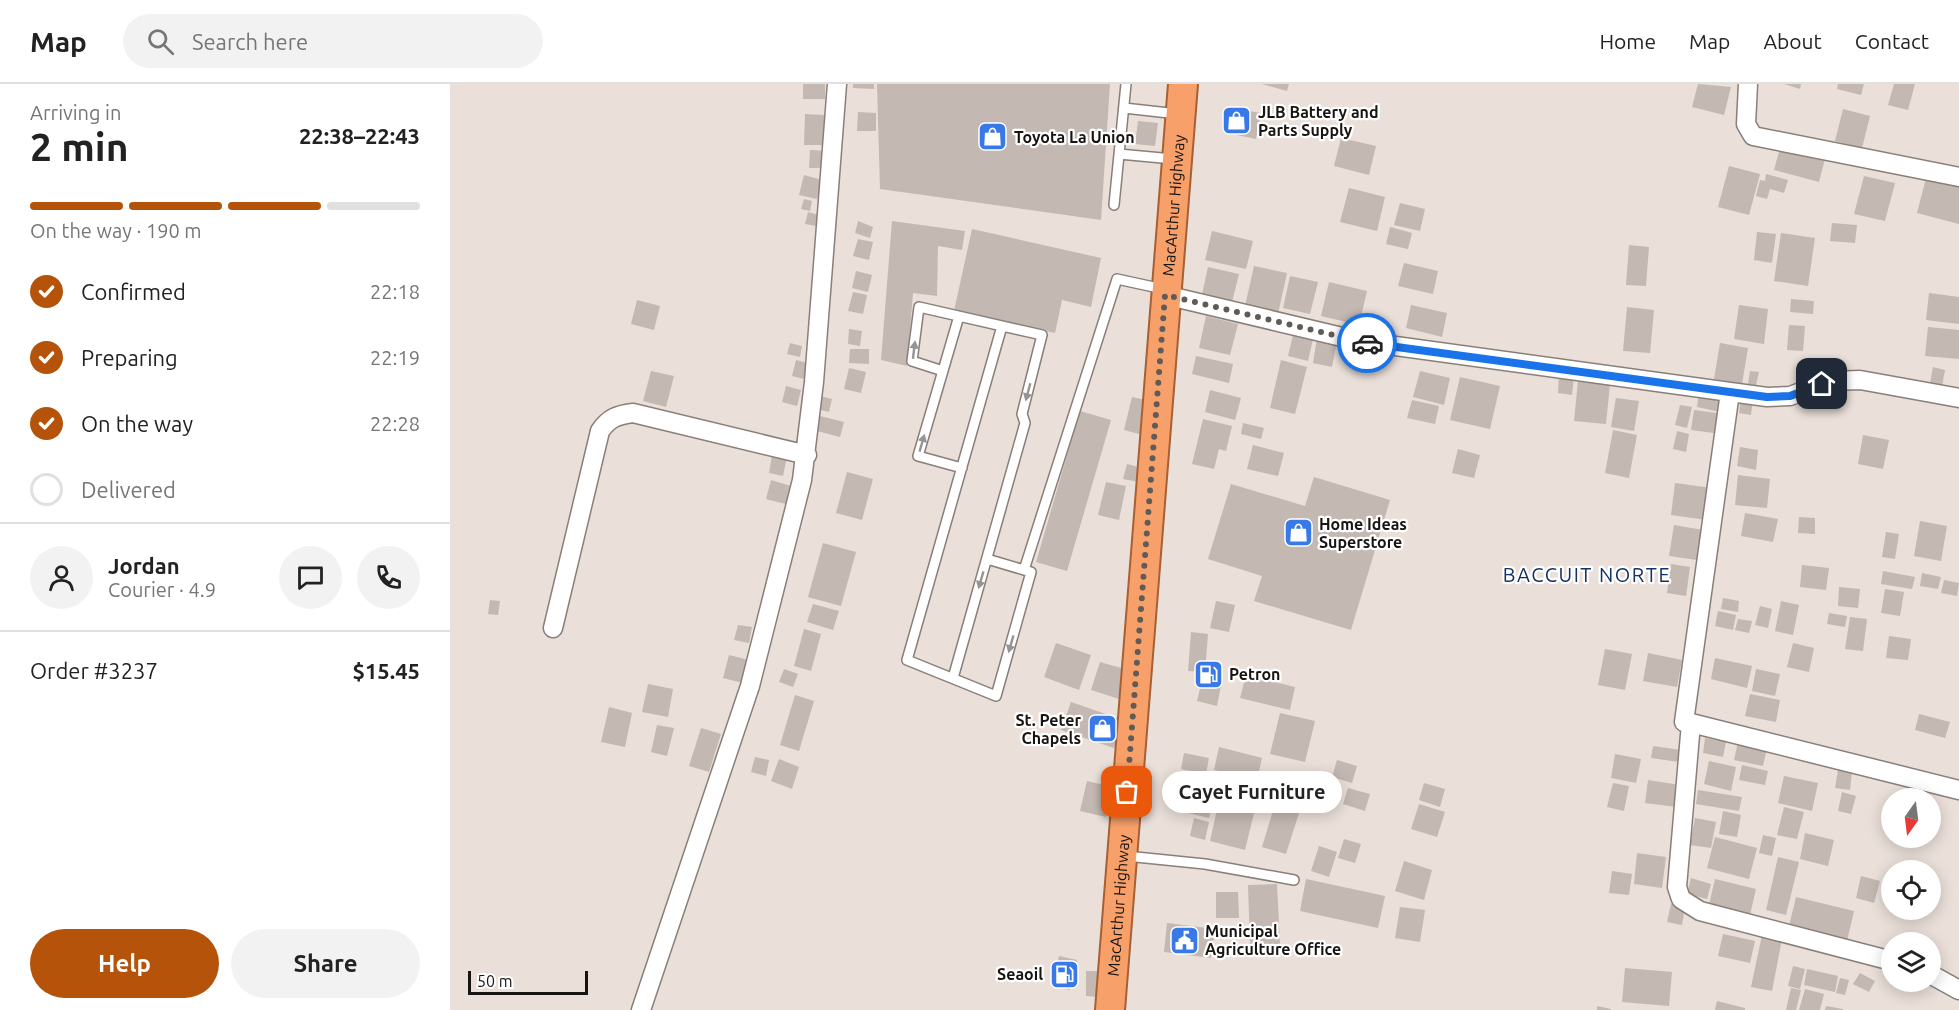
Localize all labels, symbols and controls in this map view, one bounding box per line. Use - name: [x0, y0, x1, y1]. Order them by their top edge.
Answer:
- search box: [123, 14, 543, 68]
- icon: search: [144, 25, 177, 58]
- text: Map: [30, 26, 87, 57]
- text: Search here: [192, 29, 308, 54]
- text: Home: [1599, 29, 1656, 53]
- text: Map: [1689, 29, 1730, 53]
- text: About: [1763, 29, 1822, 53]
- text: Contact: [1855, 29, 1929, 53]
- text: Arriving in: [30, 101, 121, 124]
- place label: JLB Battery and Parts Supply: [1258, 103, 1379, 139]
- shop icon: JLB Battery and Parts Supply: [1221, 105, 1253, 137]
- shop icon: Toyota La Union: [977, 121, 1009, 153]
- text: 22:38–22:43: [299, 123, 420, 148]
- text: 2 min: [30, 125, 129, 168]
- place label: Toyota La Union: [1014, 128, 1135, 146]
- street label: MacArthur Highway: [1159, 134, 1188, 277]
- text: On the way · 190 m: [30, 219, 202, 242]
- icon: check: [30, 275, 63, 308]
- text: Confirmed: [81, 279, 186, 304]
- text: 22:18: [370, 280, 420, 303]
- courier: [1337, 313, 1397, 373]
- icon: car: [1351, 327, 1384, 360]
- one-way arrow: [909, 340, 918, 359]
- icon: check: [30, 341, 63, 374]
- text: Preparing: [81, 345, 178, 370]
- text: 22:19: [370, 346, 420, 369]
- pin: [1796, 358, 1847, 409]
- icon: home: [1805, 367, 1838, 400]
- one-way arrow: [1022, 383, 1032, 401]
- icon: check: [30, 407, 63, 440]
- text: On the way: [81, 411, 193, 436]
- text: 22:28: [370, 412, 420, 435]
- one-way arrow: [918, 434, 927, 452]
- text: Delivered: [81, 477, 176, 502]
- place label: Home Ideas Superstore: [1319, 515, 1407, 551]
- shop icon: Home Ideas Superstore: [1282, 517, 1314, 549]
- button: person: [30, 546, 93, 609]
- button: chat: [279, 546, 342, 609]
- button: phone: [357, 546, 420, 609]
- text: Jordan: [108, 553, 180, 578]
- district label: BACCUIT NORTE: [1503, 563, 1671, 586]
- one-way arrow: [975, 571, 985, 589]
- text: Courier · 4.9: [108, 578, 216, 601]
- one-way arrow: [1006, 635, 1015, 653]
- text: Order #3237: [30, 658, 158, 683]
- text: $15.45: [353, 658, 420, 683]
- fuel station icon: Petron: [1192, 658, 1224, 690]
- place label: Petron: [1229, 665, 1280, 683]
- place label: St. Peter Chapels: [1016, 711, 1081, 747]
- shop icon: St. Peter Chapels: [1086, 713, 1118, 745]
- pin: [1101, 766, 1152, 817]
- callout: Cayet Furniture: [1163, 771, 1343, 813]
- icon: bag: [1110, 775, 1143, 808]
- text: Cayet Furniture: [1179, 780, 1325, 803]
- north arrow: [1881, 788, 1941, 848]
- map controls: [1881, 788, 1941, 992]
- street label: MacArthur Highway: [1104, 833, 1133, 977]
- button: locate: [1881, 860, 1941, 920]
- place label: Municipal Agriculture Office: [1205, 922, 1341, 958]
- public building icon: Municipal Agriculture Office: [1168, 924, 1200, 956]
- button: Help: [30, 929, 219, 998]
- button: Share: [231, 929, 420, 998]
- button: layers: [1881, 932, 1941, 992]
- fuel station icon: Seaoil: [1048, 958, 1080, 990]
- place label: Seaoil: [997, 965, 1043, 983]
- scale bar: [468, 968, 588, 996]
- text: 50 m: [477, 972, 513, 990]

